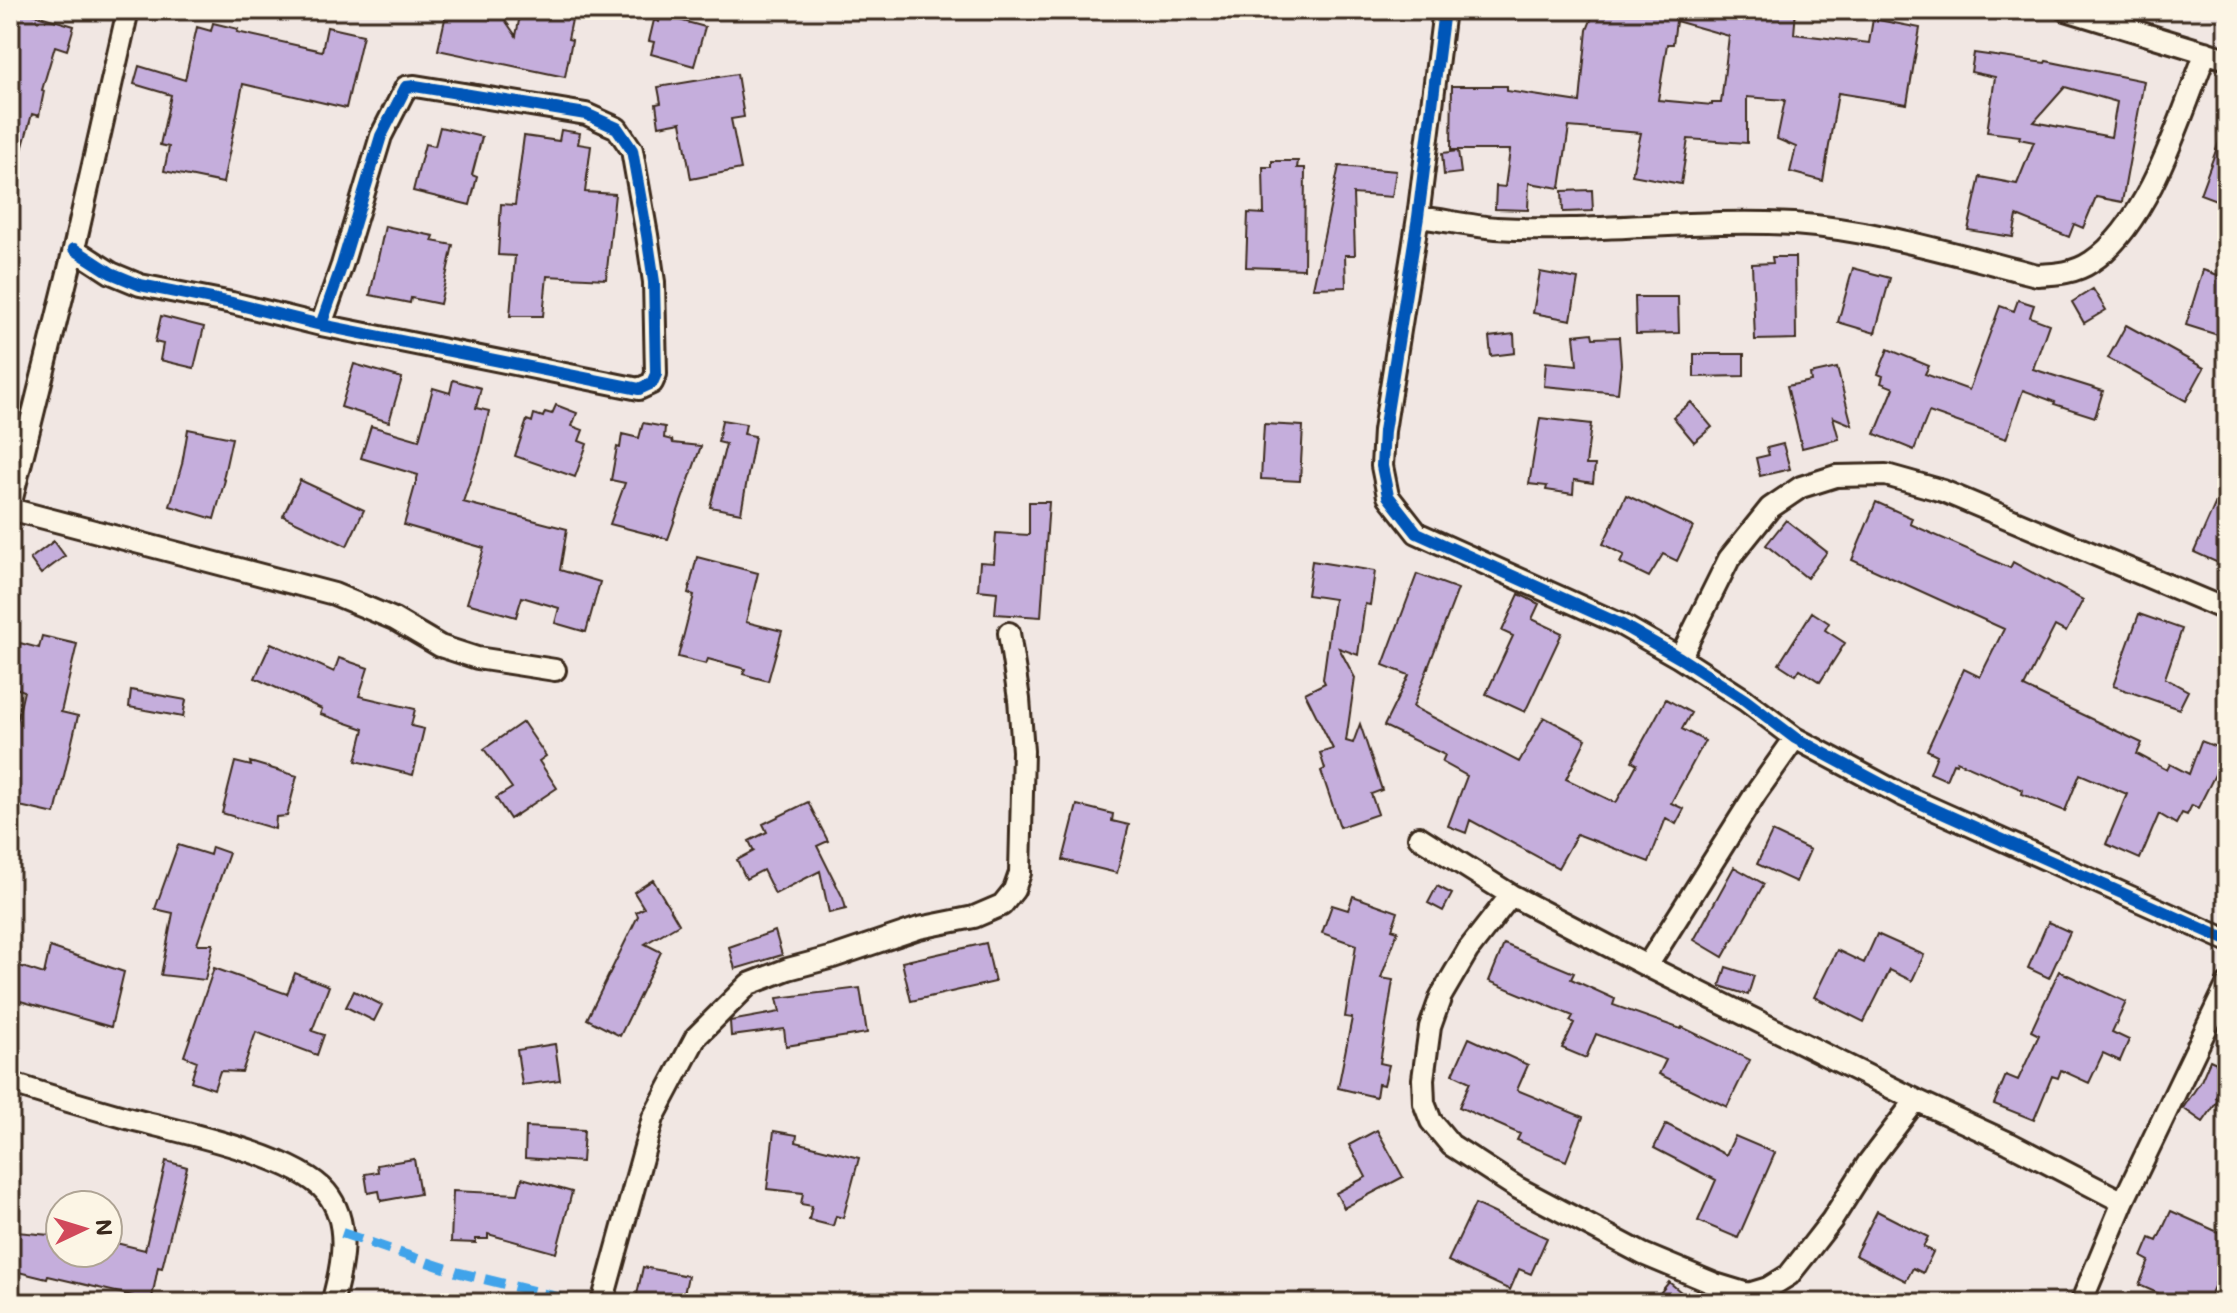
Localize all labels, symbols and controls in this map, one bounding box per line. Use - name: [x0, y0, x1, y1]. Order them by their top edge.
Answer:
- north arrow: [44, 1189, 124, 1269]
- text: N: [89, 1218, 119, 1237]

